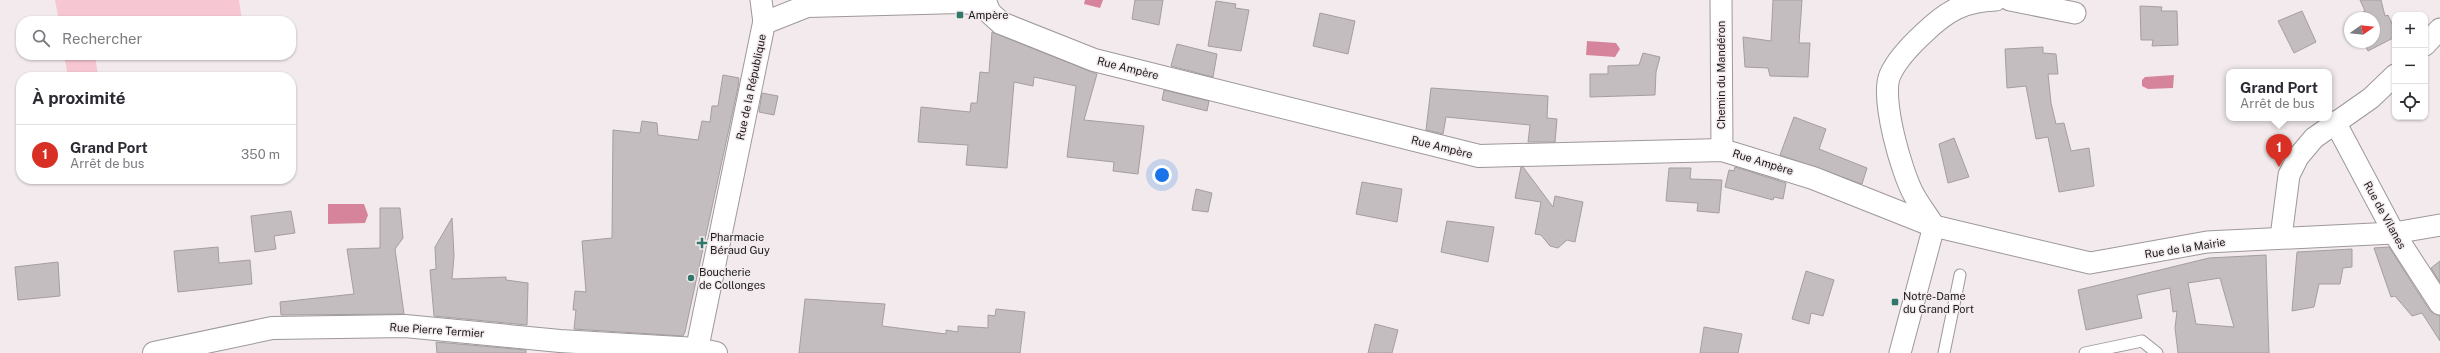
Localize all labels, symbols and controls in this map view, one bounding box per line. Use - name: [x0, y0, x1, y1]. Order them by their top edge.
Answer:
- place label: Ampère: [968, 9, 1009, 21]
- marker: Ampère: [955, 10, 965, 20]
- north arrow: [2344, 12, 2380, 48]
- map controls: [2392, 12, 2428, 120]
- button: +: [2392, 12, 2428, 48]
- search box: [16, 16, 296, 60]
- street label: Chemin du Mandéron: [1715, 21, 1727, 129]
- icon: search: [30, 27, 52, 49]
- text: Rechercher: [62, 30, 142, 47]
- street label: Rue de la République: [734, 33, 768, 141]
- button: −: [2392, 48, 2428, 84]
- street label: Rue Ampère: [1096, 55, 1160, 81]
- popup: [2226, 69, 2332, 121]
- text: Grand Port: [2240, 79, 2318, 96]
- button: locate: [2392, 84, 2428, 120]
- text: À proximité: [32, 88, 126, 108]
- text: Arrêt de bus: [2240, 96, 2315, 111]
- street label: Rue Ampère: [1410, 134, 1474, 160]
- pin: 1: [2266, 134, 2292, 167]
- text: Grand Port: [70, 139, 148, 156]
- text: 1: [42, 147, 48, 162]
- text: 350 m: [241, 147, 280, 162]
- street label: Rue Ampère: [1731, 147, 1795, 177]
- text: Arrêt de bus: [70, 156, 144, 171]
- your location: [1152, 165, 1172, 185]
- street label: Rue de Vilanes: [2362, 179, 2409, 251]
- place label: Pharmacie Béraud Guy: [710, 231, 770, 256]
- street label: Rue de la Mairie: [2144, 236, 2226, 260]
- marker: Pharmacie Béraud Guy: [697, 238, 707, 248]
- place label: Boucherie de Collonges: [699, 266, 766, 291]
- marker: Boucherie de Collonges: [686, 273, 696, 283]
- place label: Notre-Dame du Grand Port: [1903, 290, 1974, 315]
- marker: Notre-Dame du Grand Port: [1890, 297, 1900, 307]
- street label: Rue Pierre Termier: [389, 321, 485, 339]

